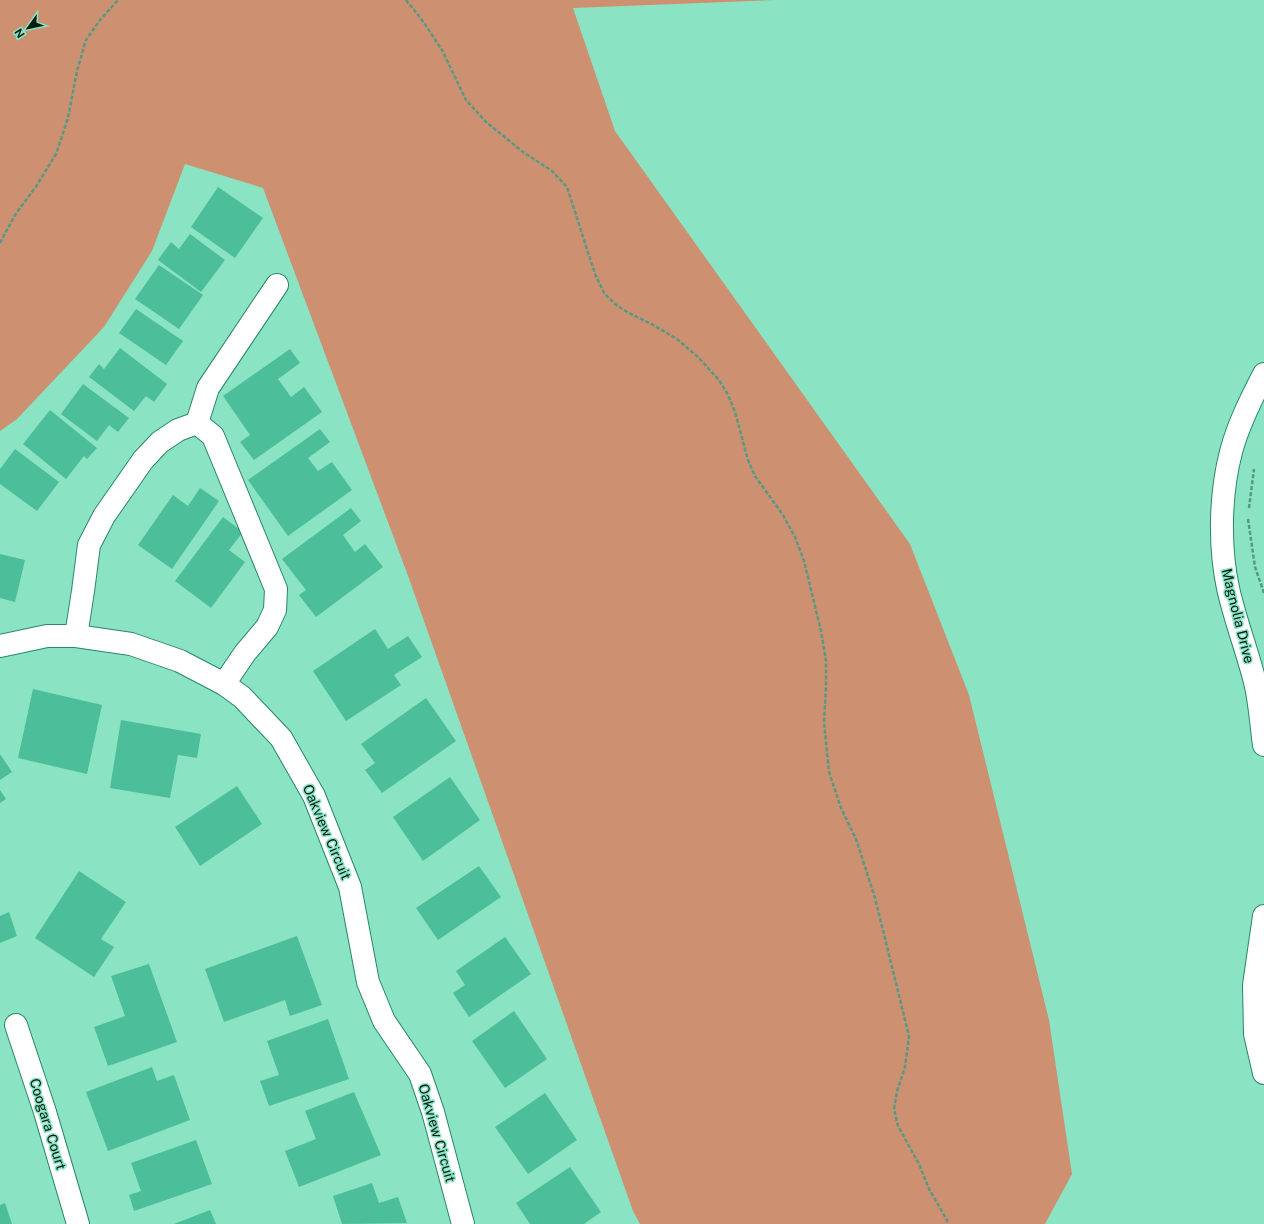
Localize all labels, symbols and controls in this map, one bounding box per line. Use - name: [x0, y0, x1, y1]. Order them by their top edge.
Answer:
- north arrow: [8, 8, 48, 48]
- text: N: [12, 27, 27, 40]
- street label: Magnolia Drive: [1218, 567, 1258, 665]
- street label: Oakview Circuit: [300, 782, 354, 882]
- street label: Coogara Court: [27, 1076, 69, 1172]
- street label: Oakview Circuit: [415, 1082, 459, 1184]

